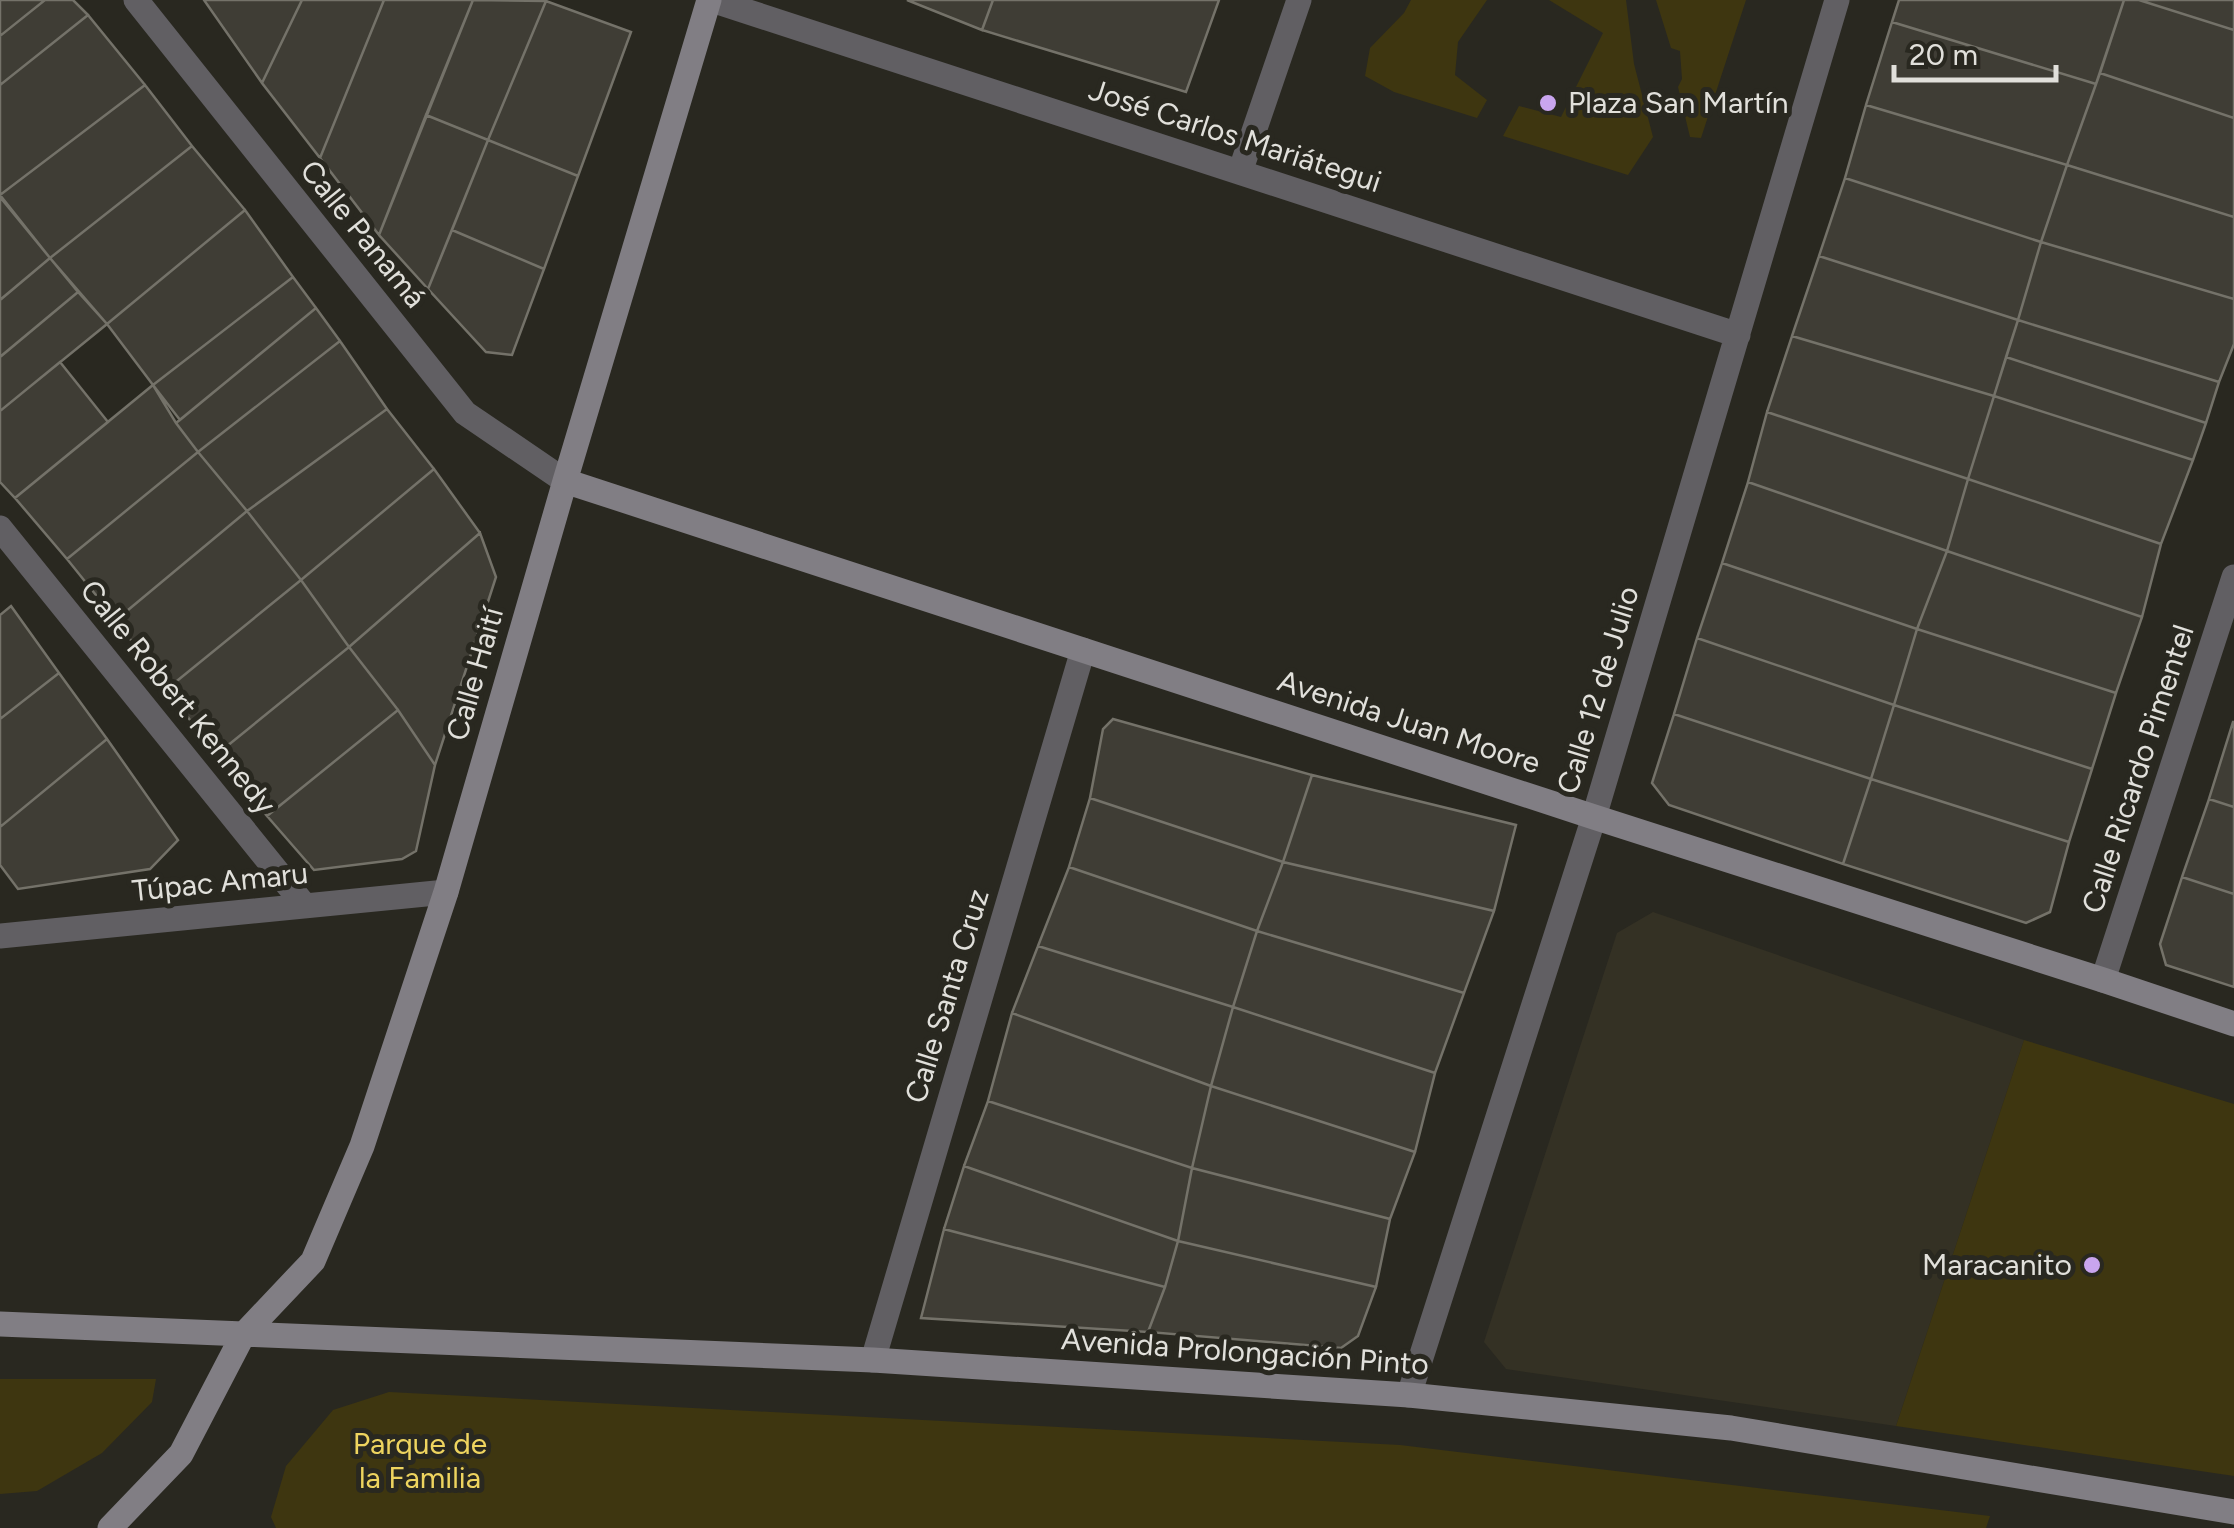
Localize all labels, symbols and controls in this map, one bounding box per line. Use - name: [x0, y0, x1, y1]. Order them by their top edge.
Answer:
- scale bar: [1894, 20, 2056, 82]
- text: 20 m: [1909, 36, 1978, 73]
- street label: José Carlos Mariátegui: [1084, 71, 1386, 200]
- place label: Plaza San Martín: [1568, 84, 1788, 121]
- marker: Plaza San Martín: [1537, 92, 1559, 114]
- street label: Calle Panamá: [293, 152, 434, 315]
- street label: Calle Robert Kennedy: [73, 572, 284, 821]
- street label: Calle 12 de Julio: [1548, 582, 1647, 798]
- street label: Calle Haití: [438, 601, 512, 745]
- street label: Calle Ricardo Pimentel: [2073, 620, 2202, 918]
- street label: Avenida Juan Moore: [1273, 662, 1545, 781]
- street label: Túpac Amaru: [130, 854, 310, 909]
- street label: Calle Santa Cruz: [896, 884, 997, 1107]
- place label: Maracanito: [1922, 1246, 2072, 1283]
- marker: Maracanito: [2081, 1254, 2103, 1276]
- street label: Avenida Prolongación Pinto: [1060, 1320, 1430, 1383]
- park label: Parque de la Familia: [353, 1425, 487, 1496]

